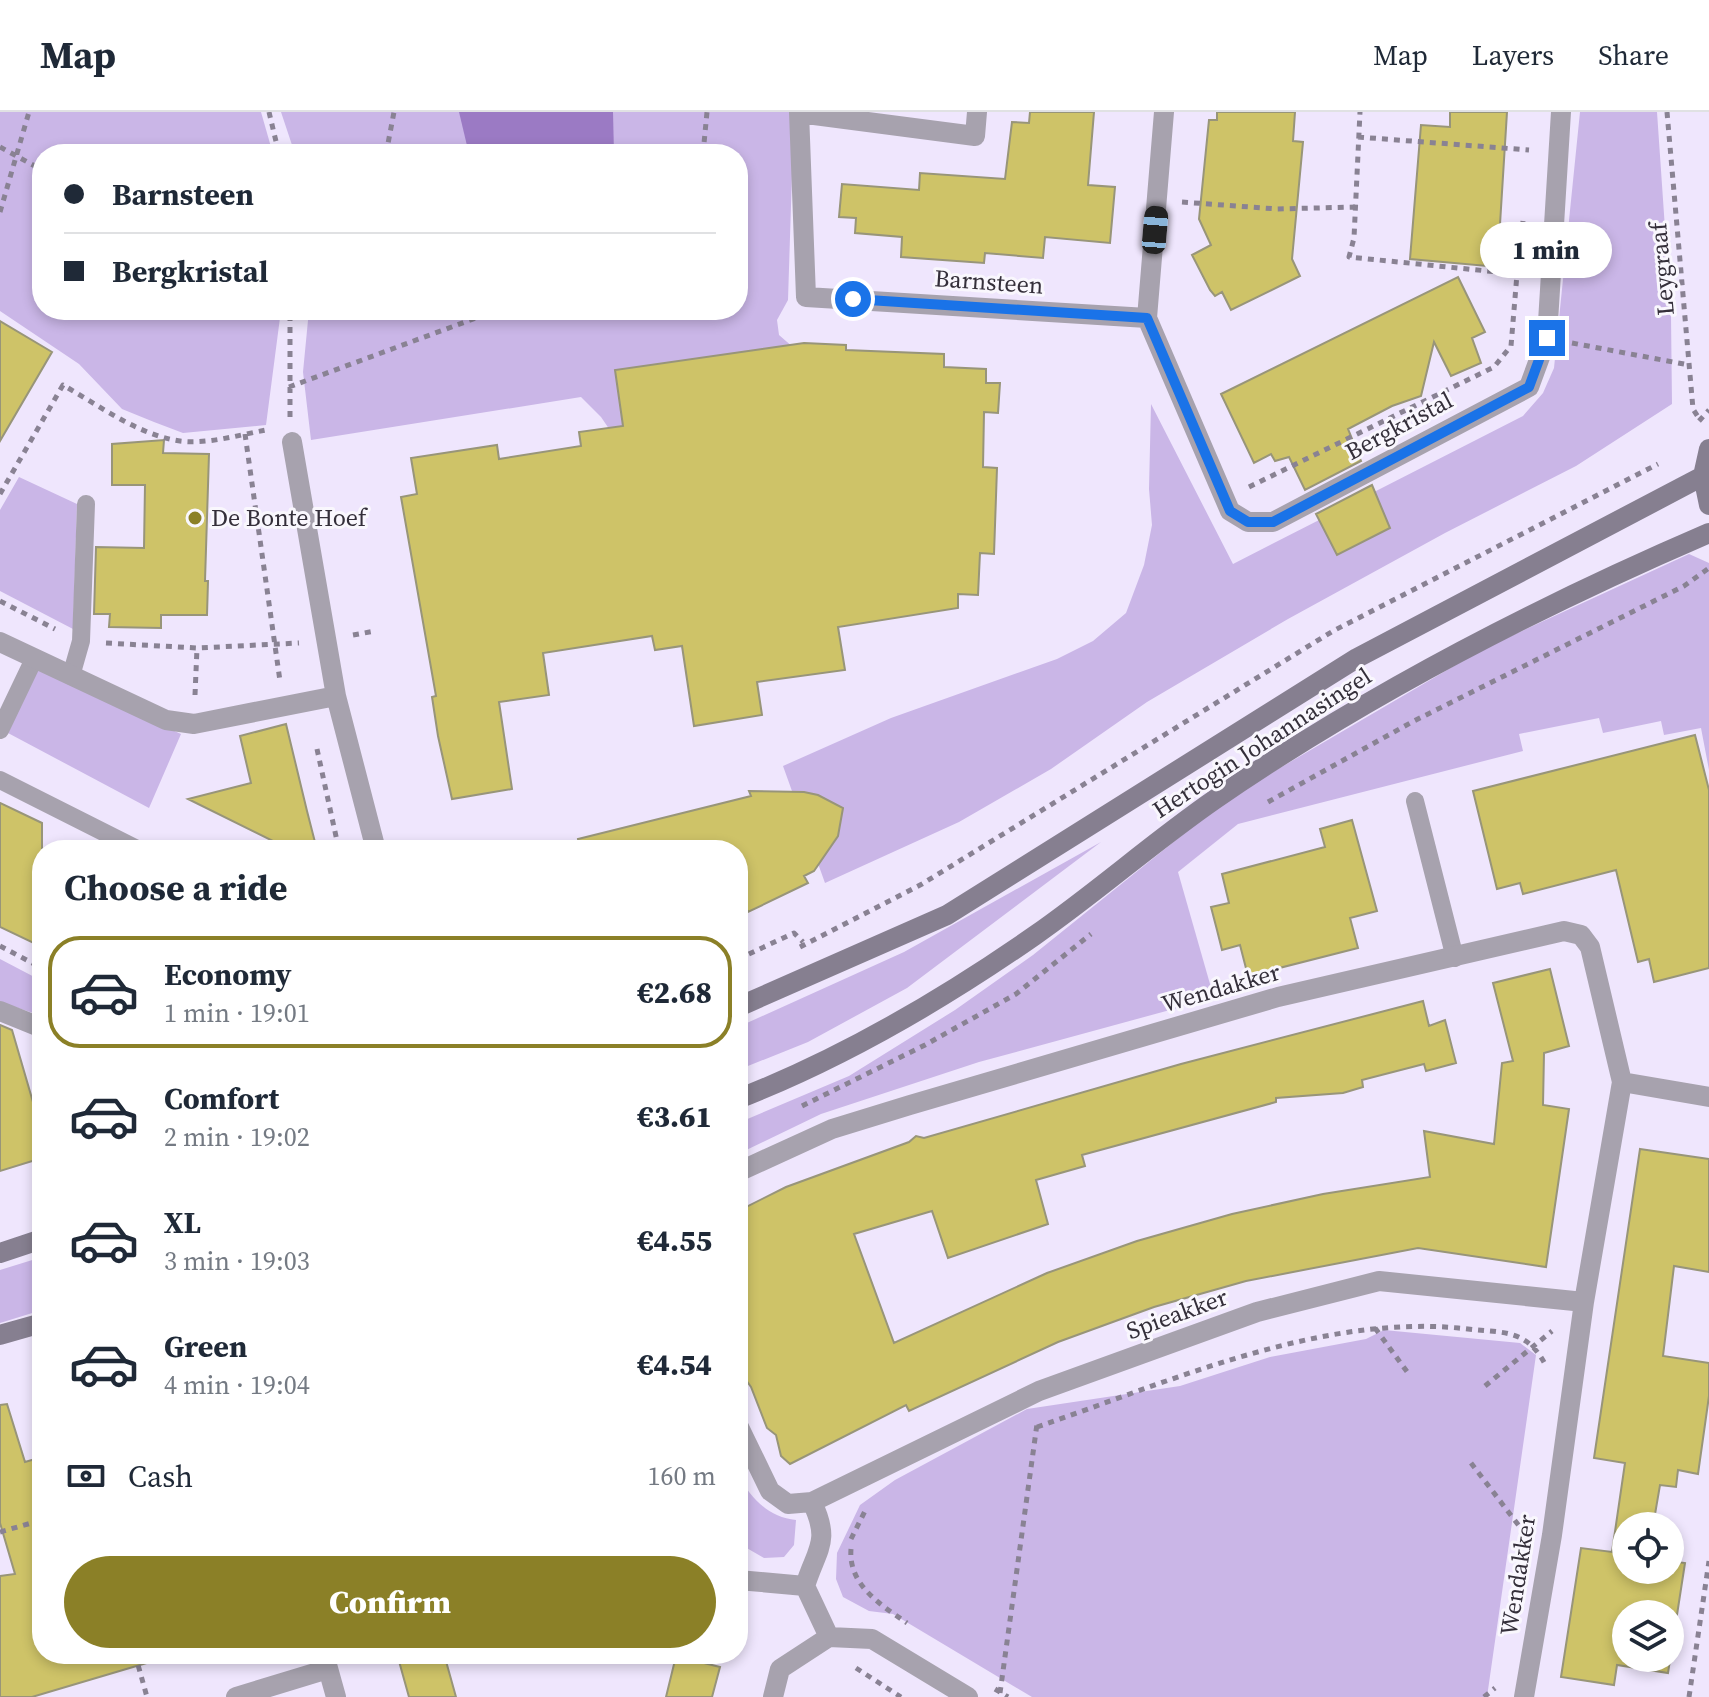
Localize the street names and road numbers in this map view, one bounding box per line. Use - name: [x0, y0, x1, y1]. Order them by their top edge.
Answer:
- street label: Leygraaf: [1641, 219, 1682, 317]
- street label: Barnsteen: [933, 261, 1045, 302]
- street label: Bergkristal: [1339, 383, 1458, 468]
- street label: Hertogin Johannasingel: [1146, 659, 1378, 826]
- street label: Wendakker: [1158, 955, 1284, 1020]
- street label: Spieakker: [1122, 1280, 1232, 1347]
- street label: Wendakker: [1492, 1512, 1543, 1638]

